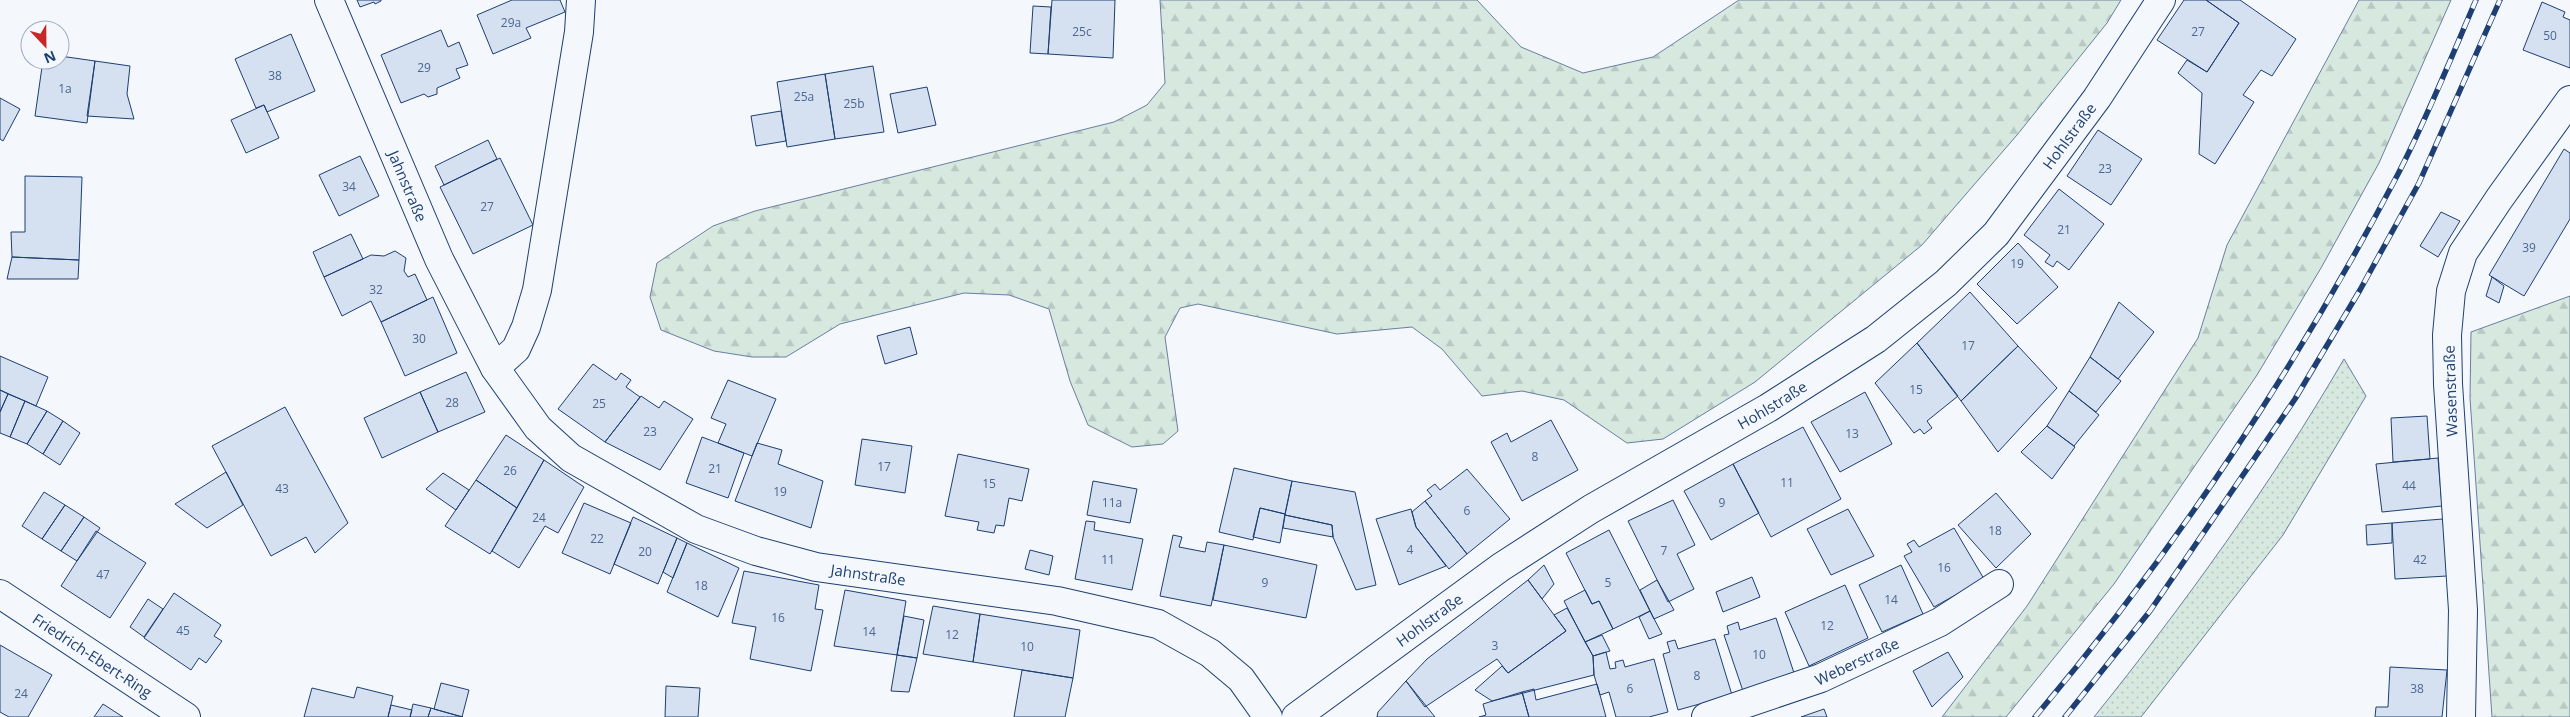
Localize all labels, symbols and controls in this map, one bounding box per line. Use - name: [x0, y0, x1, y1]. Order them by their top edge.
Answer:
- house number: 29a: [501, 14, 521, 31]
- north arrow: [20, 20, 70, 70]
- house number: 25c: [1072, 23, 1092, 40]
- house number: 27: [2191, 23, 2205, 40]
- house number: 50: [2543, 27, 2557, 44]
- text: N: [41, 47, 59, 68]
- house number: 29: [417, 59, 431, 76]
- house number: 38: [268, 67, 282, 84]
- house number: 1a: [58, 80, 72, 97]
- house number: 25a: [794, 88, 814, 105]
- house number: 25b: [843, 95, 865, 112]
- street label: Hohlstraße: [2038, 99, 2100, 173]
- street label: Jahnstraße: [383, 145, 432, 225]
- house number: 23: [2098, 160, 2112, 177]
- house number: 34: [342, 178, 356, 195]
- house number: 27: [480, 198, 494, 215]
- house number: 21: [2057, 221, 2071, 238]
- house number: 39: [2522, 239, 2536, 256]
- house number: 19: [2010, 255, 2024, 272]
- house number: 32: [369, 281, 383, 298]
- house number: 30: [412, 330, 426, 347]
- house number: 17: [1961, 337, 1975, 354]
- street label: Wasenstraße: [2438, 345, 2462, 437]
- street label: Hohlstraße: [1734, 376, 1811, 433]
- house number: 15: [1909, 381, 1923, 398]
- house number: 28: [445, 394, 459, 411]
- house number: 25: [592, 395, 606, 412]
- house number: 23: [643, 423, 657, 440]
- house number: 13: [1845, 425, 1859, 442]
- house number: 8: [1532, 448, 1539, 465]
- house number: 17: [877, 458, 891, 475]
- house number: 21: [708, 460, 722, 477]
- house number: 26: [503, 462, 517, 479]
- house number: 11: [1780, 474, 1794, 491]
- house number: 15: [982, 475, 996, 492]
- house number: 44: [2402, 477, 2416, 494]
- house number: 43: [275, 480, 289, 497]
- house number: 19: [773, 483, 787, 500]
- house number: 11a: [1102, 494, 1122, 511]
- house number: 9: [1719, 494, 1726, 511]
- house number: 6: [1464, 502, 1471, 519]
- house number: 24: [532, 509, 546, 526]
- house number: 18: [1988, 522, 2002, 539]
- house number: 22: [590, 530, 604, 547]
- house number: 4: [1407, 541, 1414, 558]
- house number: 7: [1661, 542, 1668, 559]
- house number: 20: [638, 543, 652, 560]
- house number: 11: [1101, 551, 1115, 568]
- house number: 42: [2413, 551, 2427, 568]
- street label: Jahnstraße: [828, 559, 907, 590]
- house number: 16: [1937, 559, 1951, 576]
- house number: 47: [96, 566, 110, 583]
- house number: 9: [1262, 574, 1269, 591]
- house number: 5: [1605, 574, 1612, 591]
- house number: 18: [694, 577, 708, 594]
- street label: Hohlstraße: [1392, 589, 1466, 651]
- house number: 14: [1884, 591, 1898, 608]
- street label: Friedrich-Ebert-Ring: [29, 608, 156, 702]
- house number: 16: [771, 609, 785, 626]
- house number: 12: [1820, 617, 1834, 634]
- house number: 45: [176, 622, 190, 639]
- house number: 14: [862, 623, 876, 640]
- house number: 12: [945, 626, 959, 643]
- street label: Weberstraße: [1811, 633, 1902, 690]
- house number: 3: [1492, 637, 1499, 654]
- house number: 10: [1020, 638, 1034, 655]
- house number: 10: [1752, 646, 1766, 663]
- house number: 8: [1694, 667, 1701, 684]
- house number: 6: [1627, 680, 1634, 697]
- house number: 38: [2410, 680, 2424, 697]
- house number: 24: [14, 685, 28, 702]

